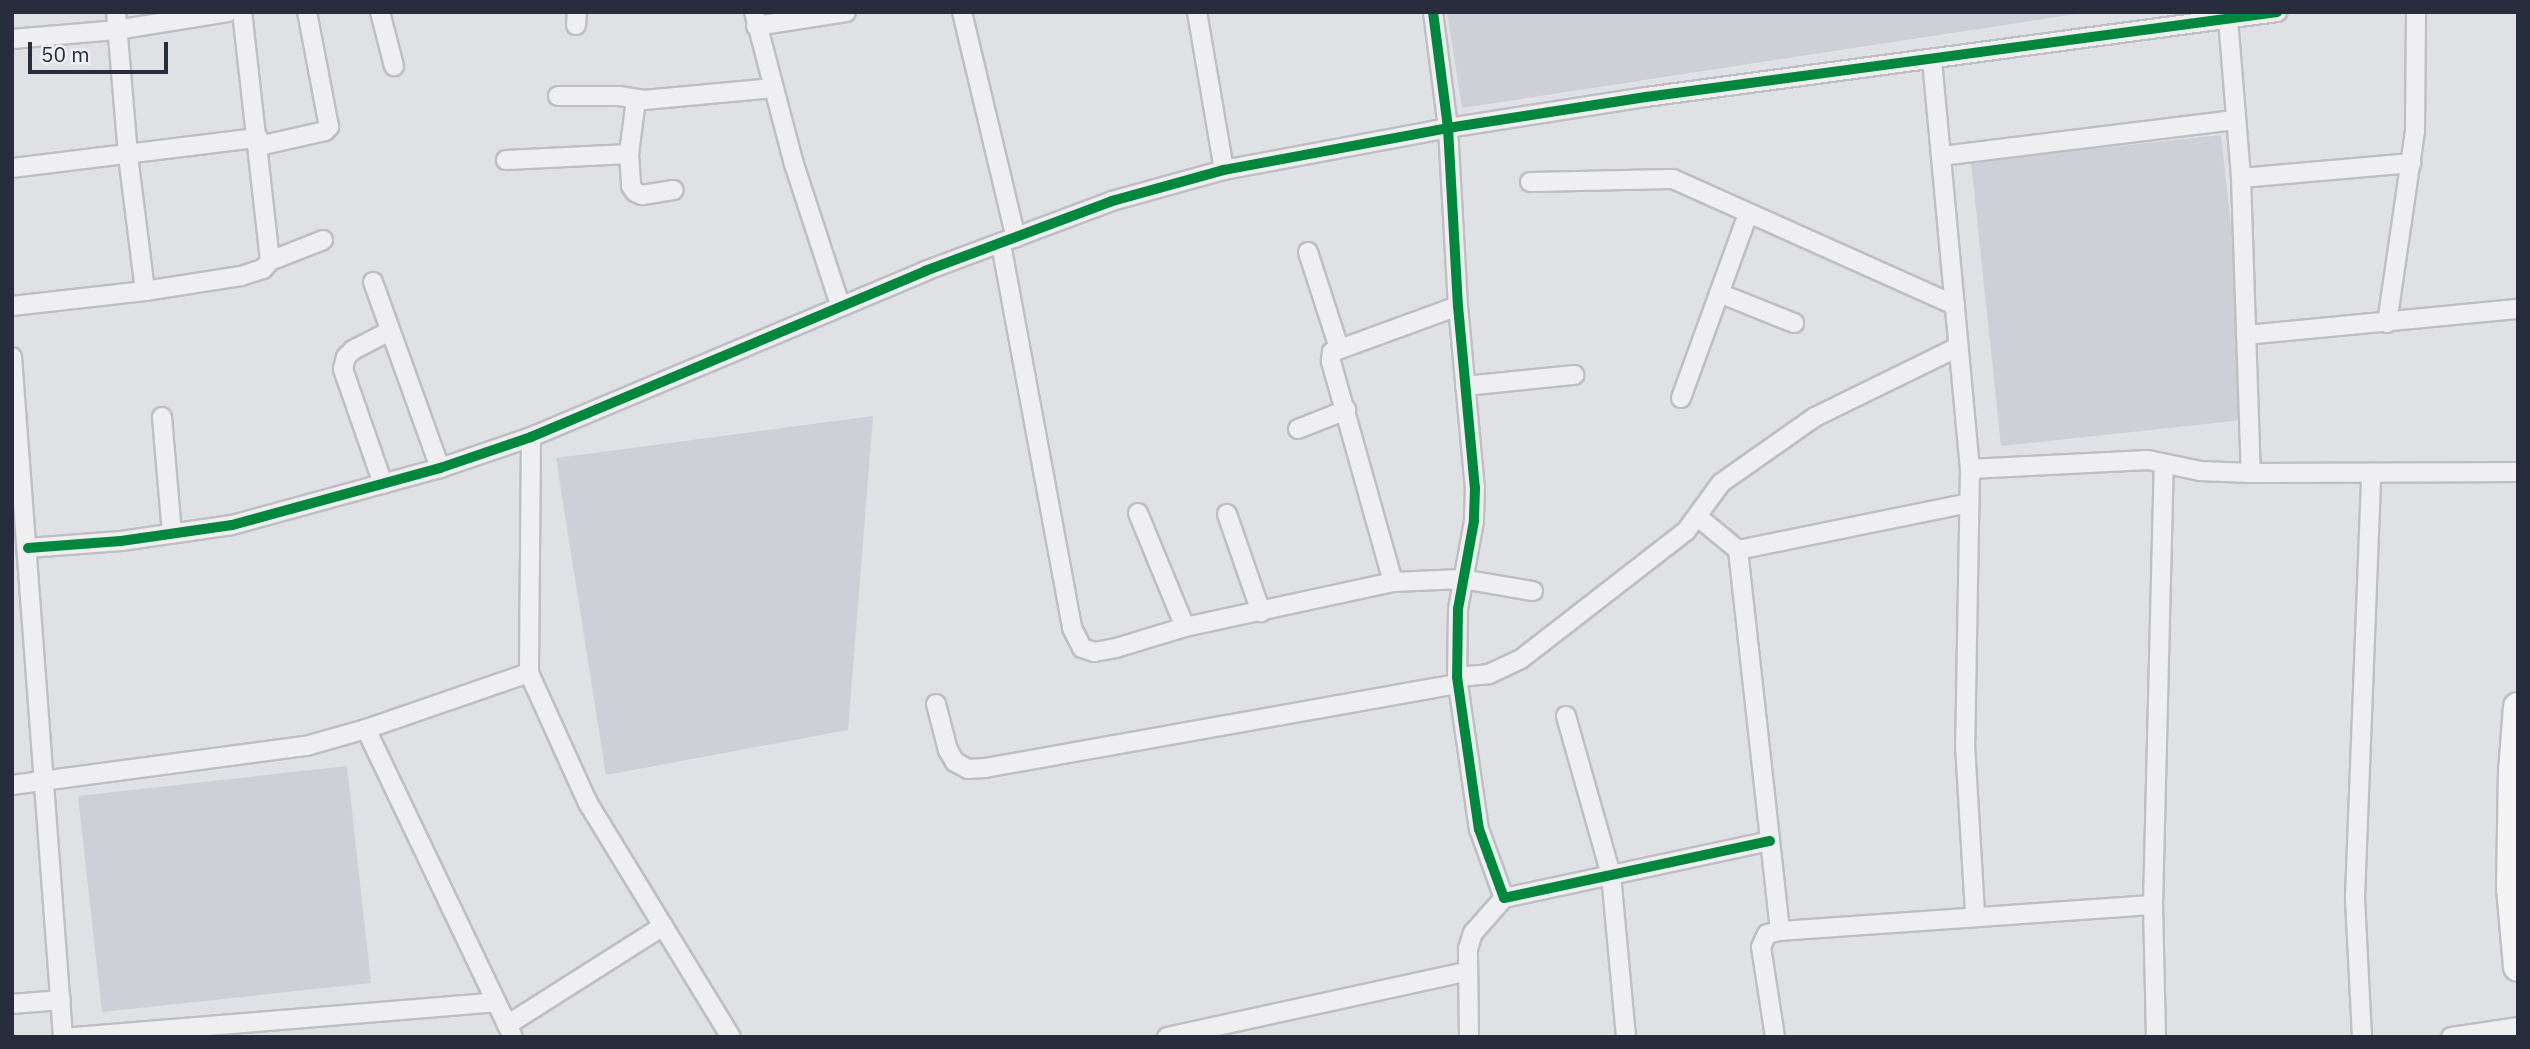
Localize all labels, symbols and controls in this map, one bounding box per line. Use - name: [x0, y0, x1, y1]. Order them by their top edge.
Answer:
- scale bar: [32, 28, 172, 72]
- text: 50 m: [41, 40, 90, 68]

